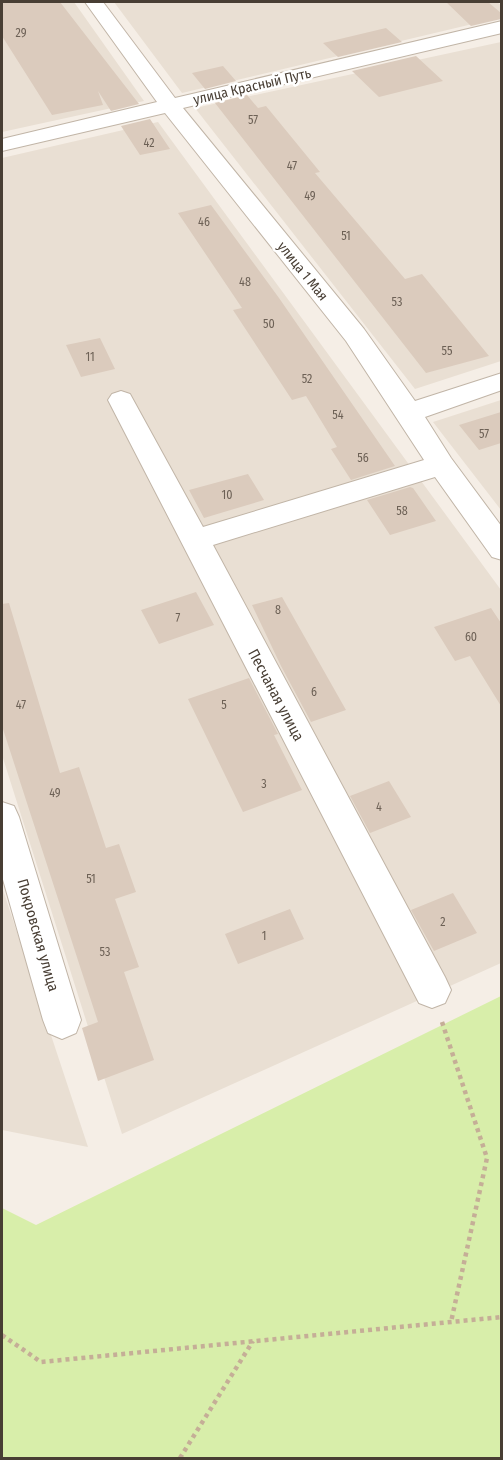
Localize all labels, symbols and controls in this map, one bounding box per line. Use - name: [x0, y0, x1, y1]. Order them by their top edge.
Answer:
- house number: 29: [15, 26, 27, 40]
- street label: улица Красный Путь: [192, 65, 313, 108]
- house number: 57: [248, 113, 258, 127]
- house number: 42: [144, 136, 154, 150]
- house number: 47: [287, 159, 297, 173]
- house number: 49: [304, 189, 316, 203]
- house number: 46: [198, 215, 210, 229]
- house number: 51: [341, 229, 351, 243]
- street label: улица 1 Мая: [274, 238, 332, 304]
- house number: 48: [239, 275, 251, 289]
- house number: 53: [392, 295, 402, 309]
- house number: 50: [263, 317, 275, 331]
- house number: 55: [442, 344, 453, 358]
- house number: 11: [85, 350, 95, 364]
- house number: 52: [302, 372, 312, 386]
- house number: 54: [332, 408, 344, 422]
- house number: 57: [479, 427, 489, 441]
- house number: 56: [357, 451, 369, 465]
- house number: 10: [222, 488, 232, 502]
- house number: 58: [396, 504, 408, 518]
- house number: 8: [275, 603, 281, 617]
- house number: 7: [176, 611, 181, 625]
- house number: 60: [465, 630, 477, 644]
- street label: Песчаная улица: [244, 646, 308, 744]
- house number: 6: [311, 685, 317, 699]
- house number: 47: [16, 698, 26, 712]
- house number: 5: [221, 698, 227, 712]
- house number: 3: [261, 777, 267, 791]
- house number: 49: [49, 786, 61, 800]
- house number: 4: [376, 800, 382, 814]
- house number: 51: [86, 872, 96, 886]
- street label: Покровская улица: [13, 877, 63, 993]
- house number: 2: [440, 915, 446, 929]
- house number: 1: [262, 929, 266, 943]
- house number: 53: [100, 945, 110, 959]

